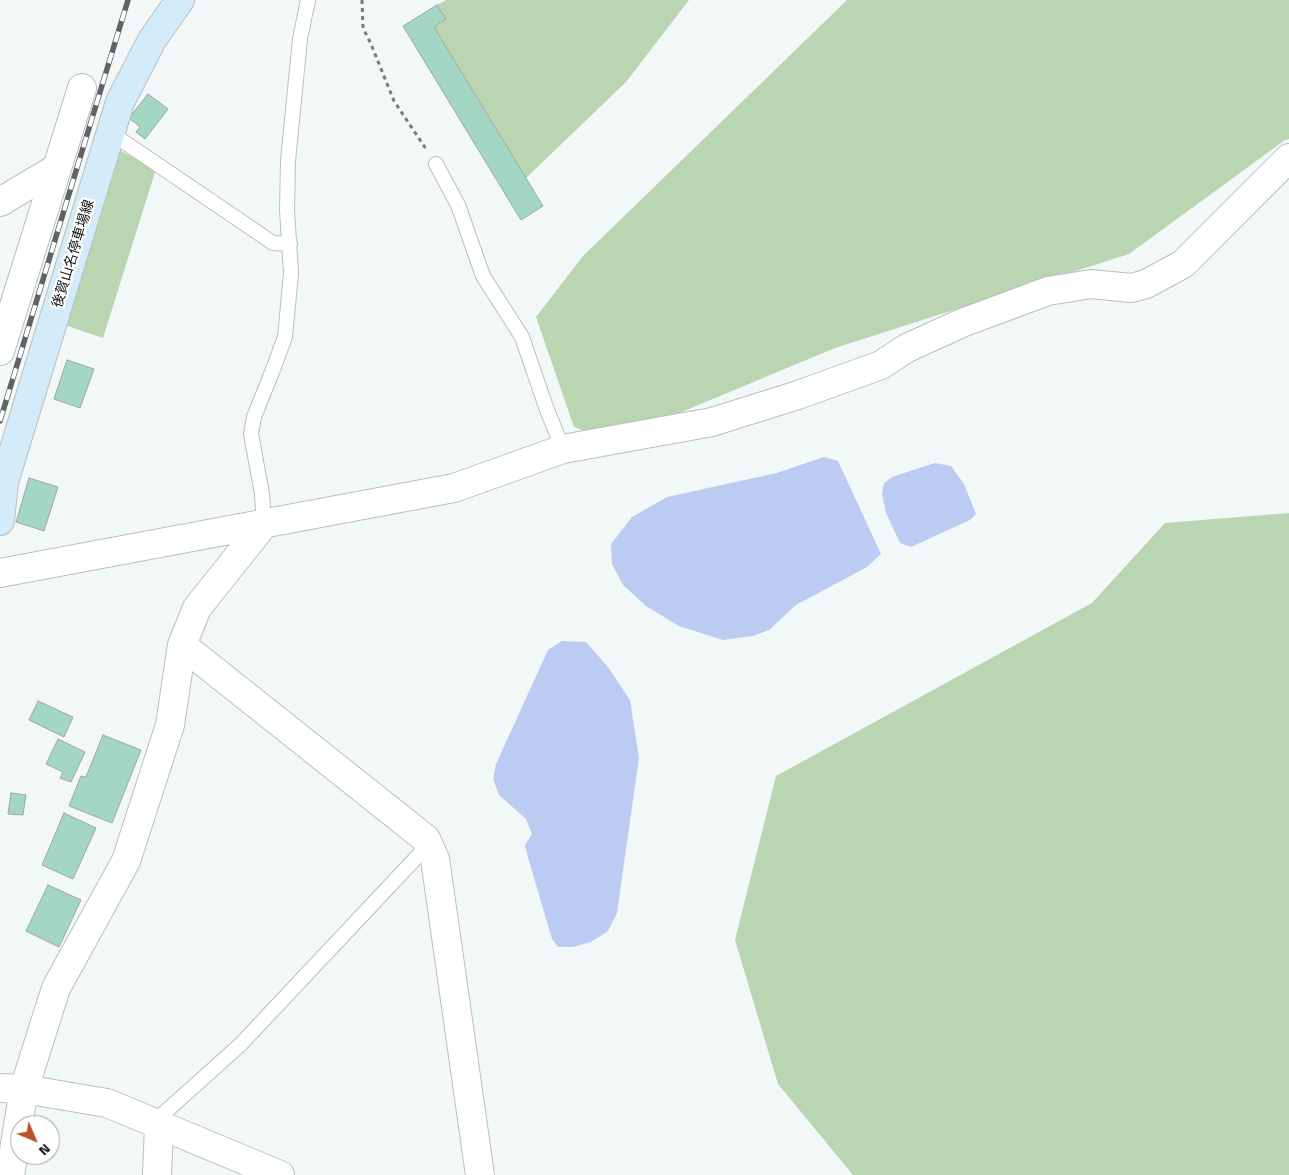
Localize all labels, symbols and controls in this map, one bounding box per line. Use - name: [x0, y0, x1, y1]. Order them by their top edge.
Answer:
- street label: 後賀山名停車場線: [50, 198, 98, 310]
- north arrow: [10, 1115, 60, 1165]
- text: N: [34, 1139, 56, 1161]

